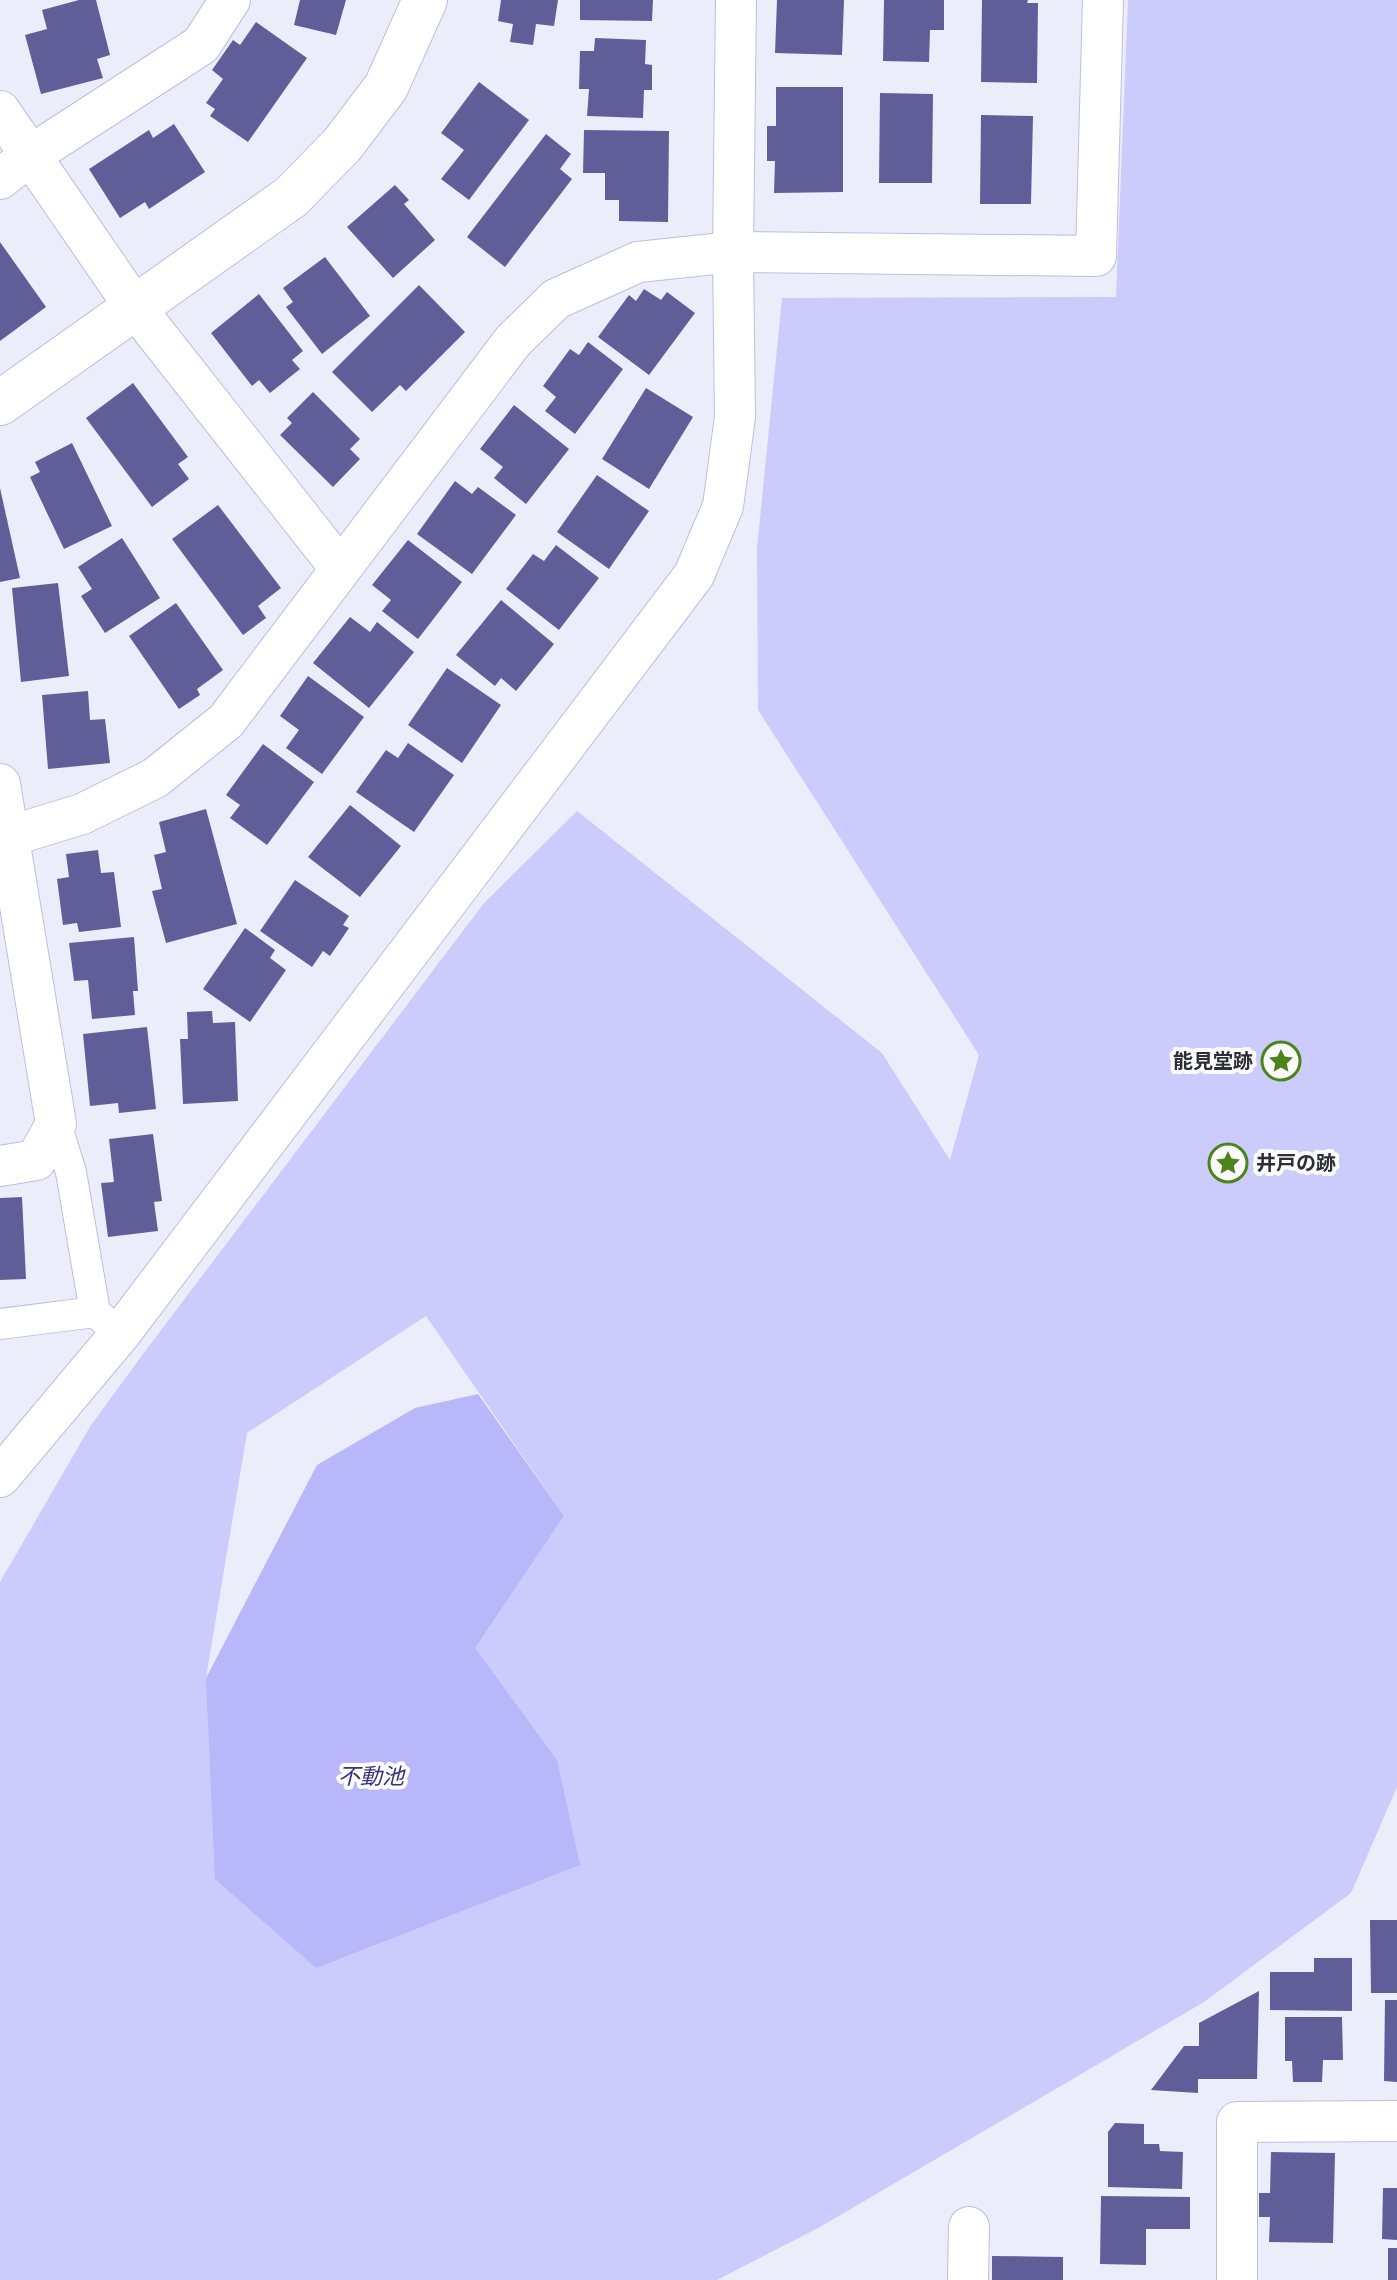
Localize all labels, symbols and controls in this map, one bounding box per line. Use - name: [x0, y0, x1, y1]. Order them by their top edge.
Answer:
- place icon: 能見堂跡: [1260, 1040, 1302, 1082]
- place label: 能見堂跡: [1173, 1048, 1253, 1074]
- place icon: 井戸の跡: [1207, 1142, 1249, 1184]
- place label: 井戸の跡: [1256, 1150, 1336, 1176]
- water label: 不動池: [338, 1762, 406, 1791]

